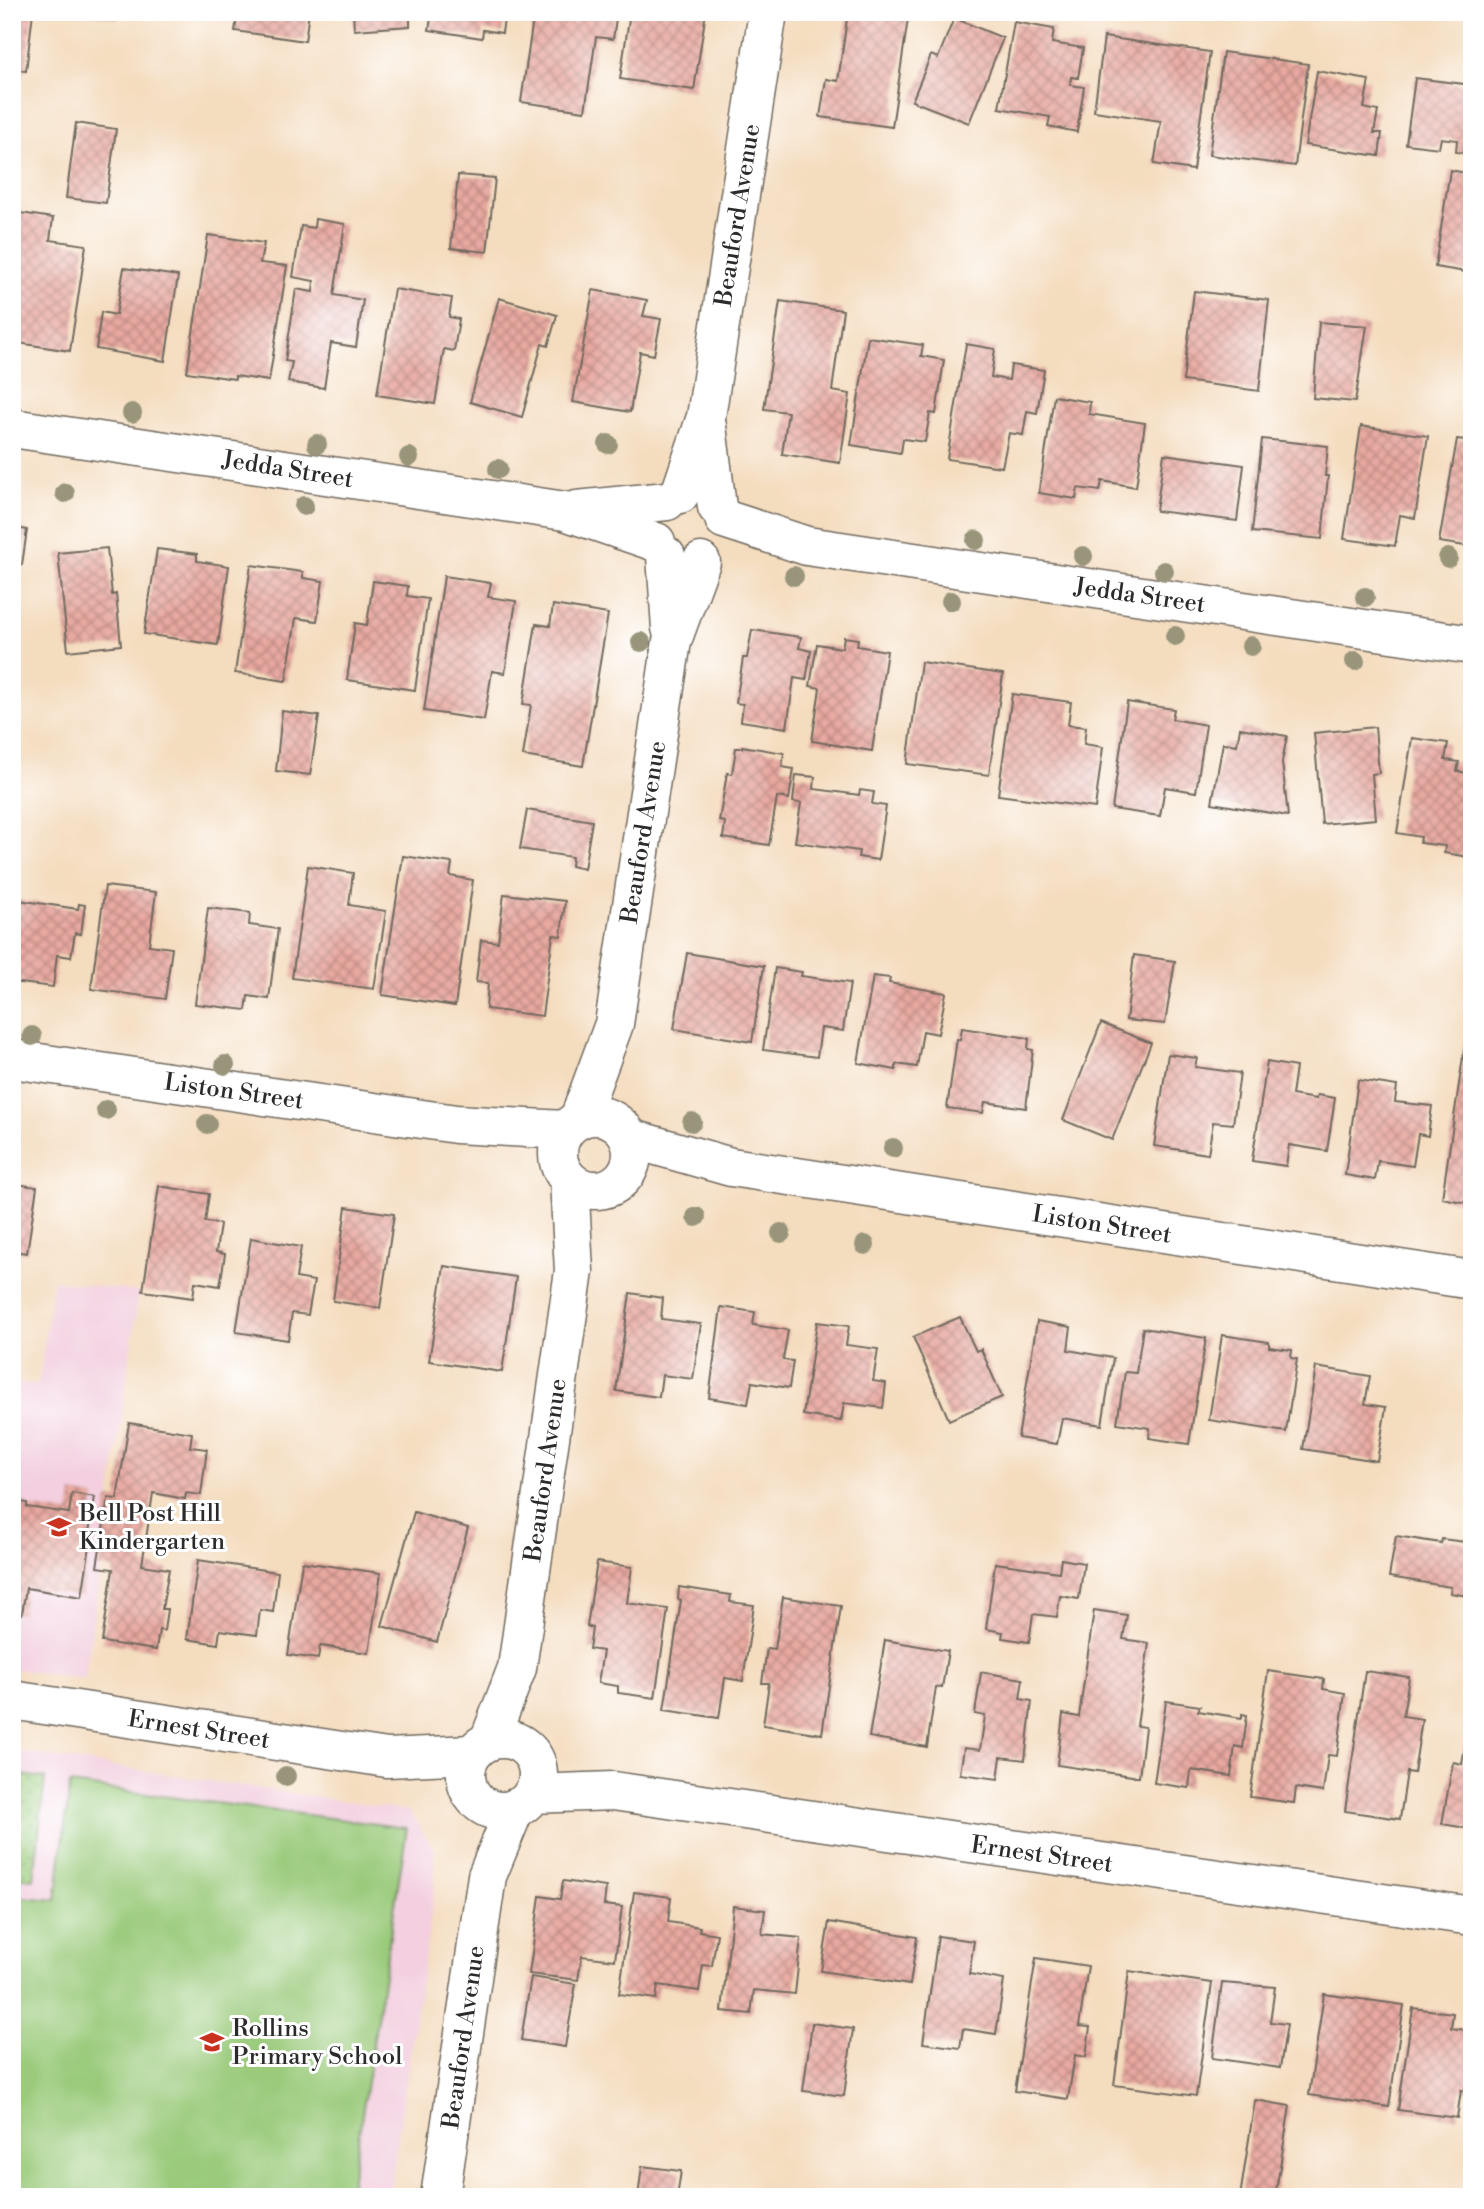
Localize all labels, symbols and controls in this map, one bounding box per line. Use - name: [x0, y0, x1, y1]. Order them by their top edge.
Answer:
- street label: Beauford Avenue: [709, 122, 767, 310]
- street label: Jedda Street: [219, 445, 356, 495]
- street label: Jedda Street: [1071, 572, 1208, 620]
- street label: Beauford Avenue: [615, 739, 673, 927]
- street label: Liston Street: [162, 1067, 306, 1117]
- street label: Liston Street: [1030, 1199, 1174, 1251]
- street label: Beauford Avenue: [518, 1377, 574, 1565]
- place label: Bell Post Hill Kindergarten: [78, 1499, 225, 1557]
- school or university icon: Bell Post Hill Kindergarten: [45, 1513, 73, 1541]
- street label: Ernest Street: [126, 1704, 272, 1756]
- street label: Ernest Street: [969, 1830, 1115, 1880]
- street label: Beauford Avenue: [436, 1944, 492, 2132]
- place label: Rollins Primary School: [232, 2014, 402, 2072]
- school or university icon: Rollins Primary School: [198, 2028, 226, 2056]

